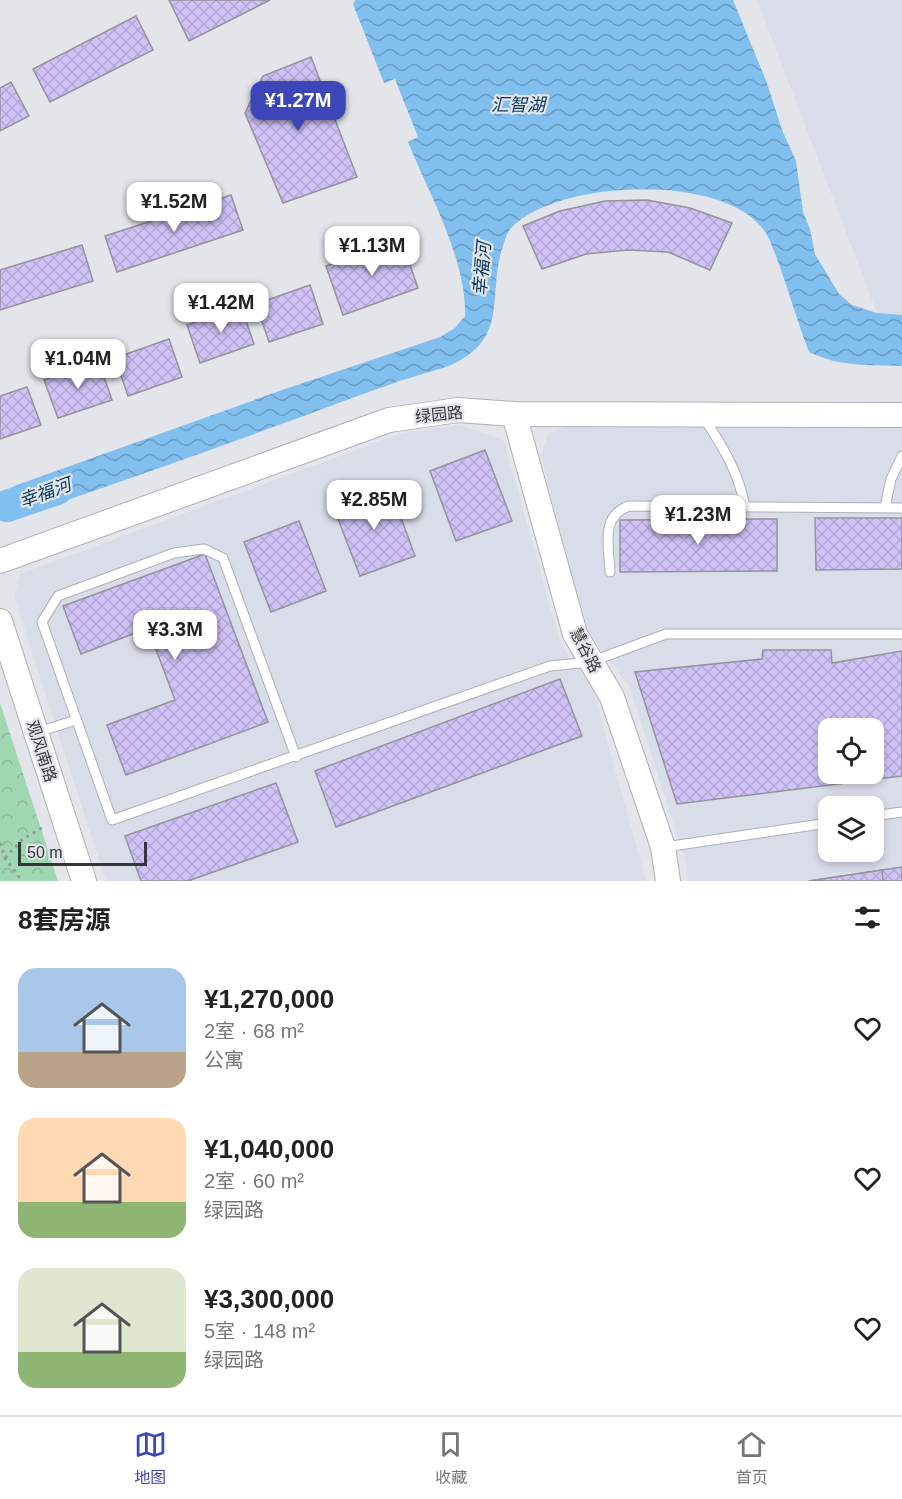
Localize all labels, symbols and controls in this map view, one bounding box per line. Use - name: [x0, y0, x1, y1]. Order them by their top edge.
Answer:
- pin: ¥1.27M: [249, 81, 347, 132]
- text: ¥1.27M: [265, 89, 331, 111]
- water label: 汇智湖: [491, 95, 548, 115]
- pin: ¥1.52M: [125, 182, 223, 233]
- text: ¥1.52M: [141, 190, 207, 212]
- pin: ¥1.13M: [323, 226, 421, 277]
- text: ¥1.13M: [339, 234, 405, 256]
- water label: 幸福河: [470, 238, 495, 297]
- pin: ¥1.42M: [172, 283, 270, 334]
- text: ¥1.42M: [188, 291, 254, 313]
- pin: ¥1.04M: [29, 339, 127, 390]
- text: ¥1.04M: [45, 347, 111, 369]
- street label: 绿园路: [414, 404, 464, 425]
- water label: 幸福河: [16, 473, 77, 512]
- pin: ¥2.85M: [325, 480, 423, 531]
- text: ¥2.85M: [341, 488, 407, 510]
- pin: ¥1.23M: [649, 495, 747, 546]
- text: ¥1.23M: [665, 503, 731, 525]
- pin: ¥3.3M: [133, 610, 217, 661]
- text: ¥3.3M: [147, 618, 203, 640]
- street label: 慧谷路: [567, 625, 604, 675]
- street label: 观风南路: [24, 718, 59, 784]
- map controls: [818, 718, 884, 862]
- button: locate: [818, 718, 884, 784]
- button: layers: [818, 796, 884, 862]
- scale bar: [18, 839, 147, 866]
- text: 50 m: [27, 844, 63, 861]
- icon: filters: [851, 901, 884, 934]
- text: 8套房源: [18, 905, 110, 935]
- text: ¥1,270,000: [204, 984, 334, 1014]
- icon: home: [66, 992, 138, 1064]
- icon: heart: [851, 1012, 884, 1045]
- text: 2室 · 68 m²: [204, 1020, 304, 1042]
- text: 公寓: [204, 1049, 244, 1071]
- text: ¥1,040,000: [204, 1134, 334, 1164]
- icon: home: [66, 1142, 138, 1214]
- icon: heart: [851, 1162, 884, 1195]
- text: 2室 · 60 m²: [204, 1170, 304, 1192]
- text: 绿园路: [204, 1199, 264, 1221]
- text: ¥3,300,000: [204, 1284, 334, 1314]
- icon: home: [66, 1292, 138, 1364]
- icon: heart: [851, 1312, 884, 1345]
- text: 5室 · 148 m²: [204, 1320, 315, 1342]
- text: 绿园路: [204, 1349, 264, 1371]
- tab: 地图: [134, 1428, 167, 1488]
- tab: 收藏: [434, 1428, 467, 1488]
- tab: 首页: [735, 1428, 768, 1488]

